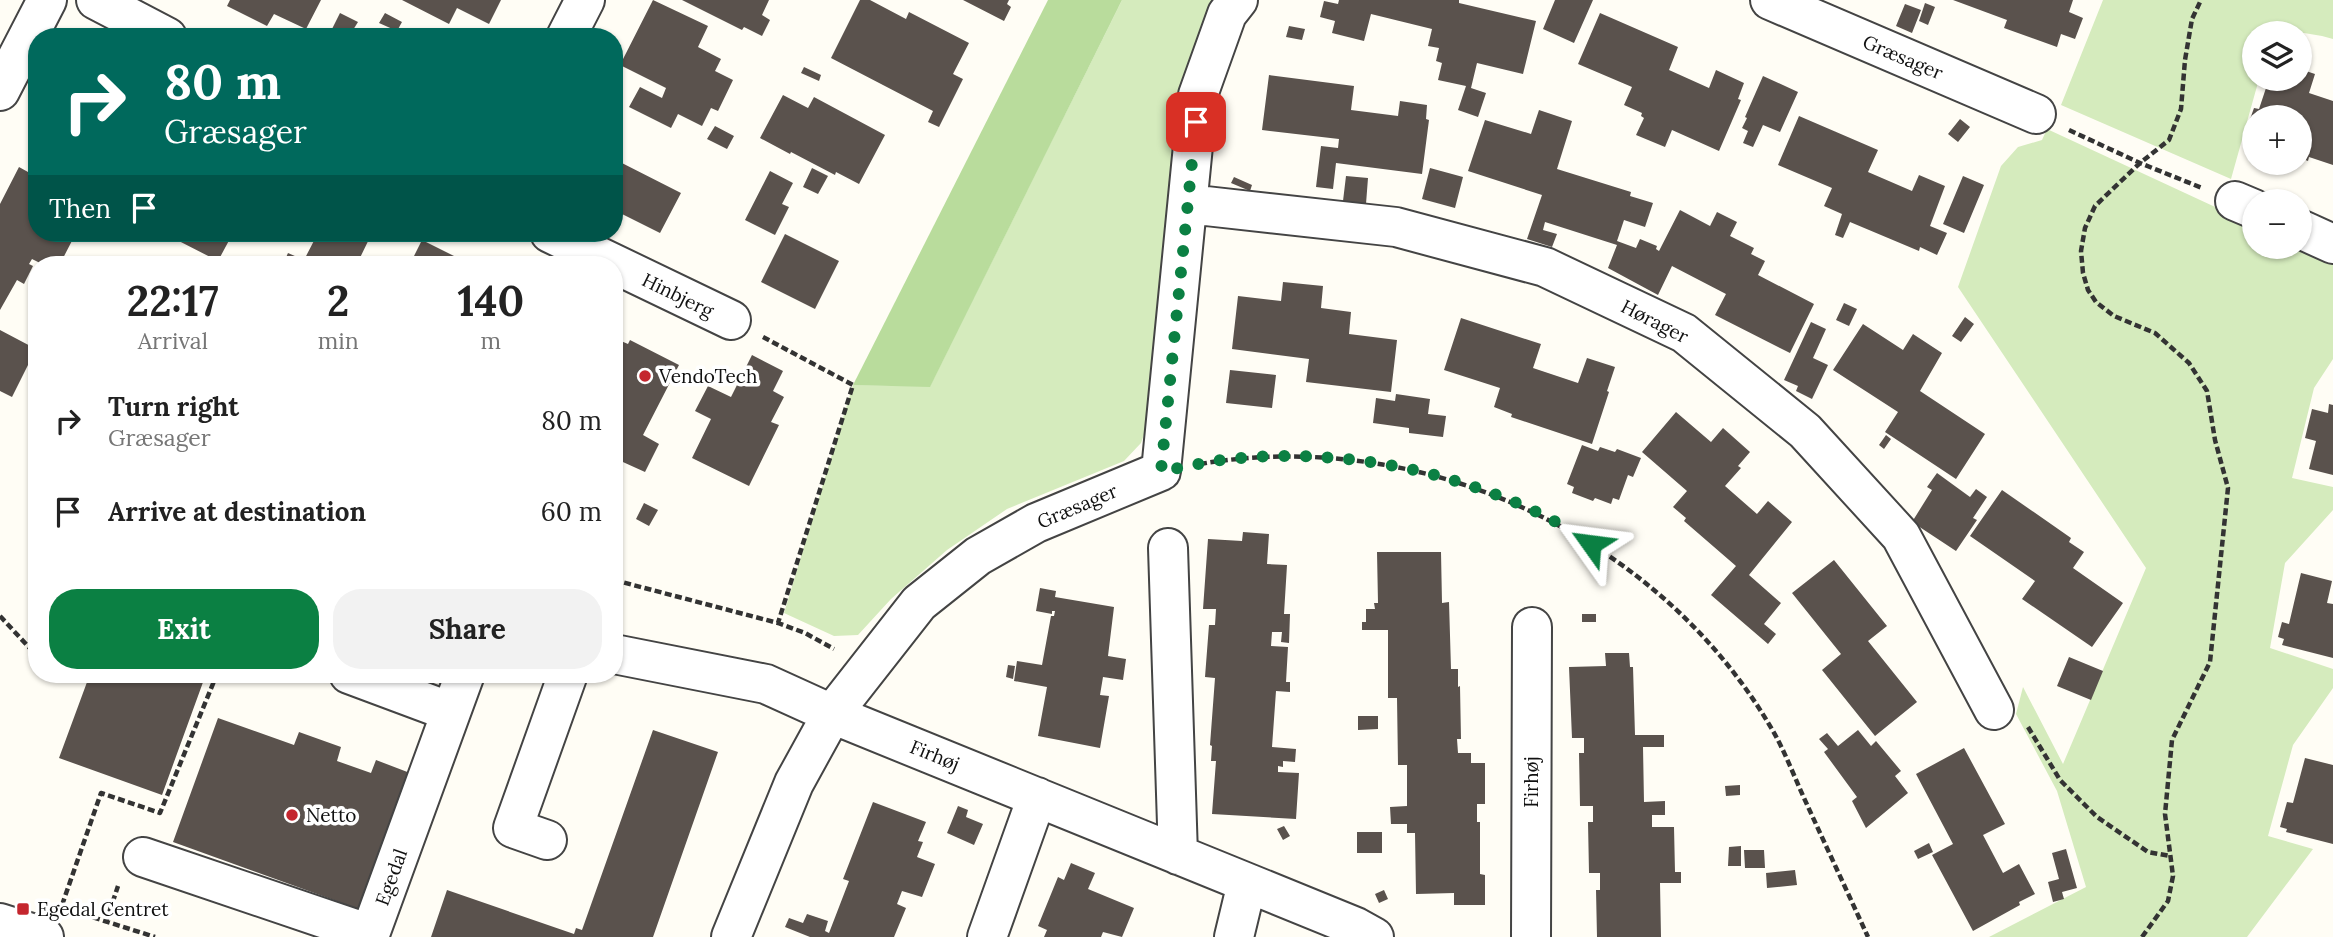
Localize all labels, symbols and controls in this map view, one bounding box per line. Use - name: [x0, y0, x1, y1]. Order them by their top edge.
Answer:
- map controls: [2242, 21, 2312, 259]
- button: layers: [2242, 21, 2312, 91]
- street label: Græsager: [1859, 29, 1947, 85]
- text: 80 m: [164, 50, 281, 112]
- icon: right: [49, 56, 140, 147]
- pin: [1166, 92, 1226, 152]
- icon: arrive: [1177, 103, 1215, 141]
- button: +: [2242, 105, 2312, 175]
- text: Græsager: [164, 111, 307, 152]
- icon: arrive: [125, 189, 163, 227]
- button: −: [2242, 189, 2312, 259]
- text: Then: [49, 192, 111, 225]
- street label: Hinbjerg: [638, 267, 718, 323]
- text: 22:17: [127, 274, 219, 328]
- text: 2: [327, 274, 349, 328]
- text: 140: [457, 274, 524, 328]
- street label: Hørager: [1617, 294, 1693, 348]
- text: Arrival: [138, 326, 208, 355]
- text: min: [318, 326, 359, 355]
- text: m: [481, 326, 501, 355]
- place label: VendoTech: [658, 364, 757, 388]
- marker: VendoTech: [637, 368, 653, 384]
- text: Turn right: [108, 390, 239, 423]
- icon: right: [49, 402, 87, 440]
- text: 80 m: [541, 404, 602, 437]
- text: Græsager: [108, 423, 211, 452]
- street label: Græsager: [1033, 478, 1121, 534]
- icon: arrive: [49, 493, 87, 531]
- text: Arrive at destination: [108, 495, 366, 528]
- text: 60 m: [541, 495, 602, 528]
- position arrow: [1554, 507, 1628, 581]
- button: Exit: [49, 589, 319, 669]
- button: Share: [333, 589, 602, 669]
- street label: Firhøj: [907, 734, 963, 776]
- street label: Firhøj: [1519, 756, 1543, 808]
- place label: Netto: [306, 803, 356, 827]
- marker: Netto: [284, 807, 300, 823]
- street label: Egedal: [370, 845, 412, 909]
- place label: Egedal Centret: [37, 897, 169, 921]
- marker: Egedal Centret: [15, 901, 31, 917]

